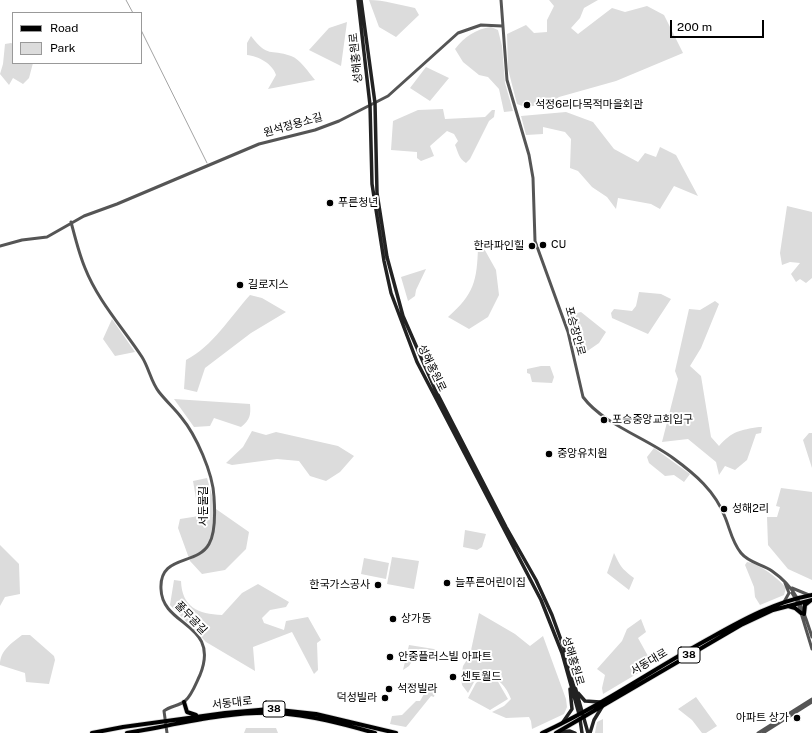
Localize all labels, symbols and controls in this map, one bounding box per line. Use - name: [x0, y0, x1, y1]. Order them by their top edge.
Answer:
- legend: [12, 12, 142, 64]
- scale bar: [672, 12, 766, 38]
- text: 200 m: [677, 20, 712, 34]
- text: Road: [50, 21, 78, 35]
- street label: 성해홍원로: [347, 32, 365, 84]
- text: Park: [50, 41, 76, 55]
- place label: 석정6리다목적마을회관: [535, 98, 643, 112]
- marker: 석정6리다목적마을회관: [522, 100, 532, 110]
- street label: 원석정용소길: [262, 110, 324, 140]
- place label: 푸른청년: [338, 196, 378, 210]
- marker: 푸른청년: [325, 198, 335, 208]
- place label: CU: [551, 238, 566, 252]
- place label: 한라파인힐: [473, 239, 524, 253]
- marker: CU: [538, 240, 548, 250]
- marker: 한라파인힐: [527, 241, 537, 251]
- place label: 길로지스: [248, 278, 288, 292]
- marker: 길로지스: [235, 280, 245, 290]
- street label: 포승장안로: [562, 305, 588, 357]
- street label: 성해홍원로: [415, 342, 449, 394]
- place label: 포승중앙교회입구: [612, 413, 693, 427]
- marker: 포승중앙교회입구: [599, 415, 609, 425]
- place label: 중앙유치원: [557, 447, 608, 461]
- marker: 중앙유치원: [544, 449, 554, 459]
- street label: 서둔물길: [197, 486, 211, 526]
- place label: 성해2리: [732, 502, 769, 516]
- marker: 성해2리: [719, 504, 729, 514]
- place label: 늘푸른어린이집: [455, 576, 526, 590]
- place label: 한국가스공사: [309, 578, 370, 592]
- marker: 늘푸른어린이집: [442, 578, 452, 588]
- marker: 한국가스공사: [373, 580, 383, 590]
- street label: 풀무골길: [172, 599, 210, 637]
- place label: 상가동: [401, 612, 431, 626]
- marker: 상가동: [388, 614, 398, 624]
- street label: 성해홍원로: [559, 635, 587, 687]
- street label: 서동대로: [628, 646, 670, 678]
- road number: 38: [678, 647, 700, 663]
- place label: 안중플러스빌 아파트: [398, 650, 492, 664]
- marker: 안중플러스빌 아파트: [385, 652, 395, 662]
- place label: 센토월드: [461, 670, 501, 684]
- marker: 센토월드: [448, 672, 458, 682]
- place label: 석정빌라: [397, 682, 437, 696]
- marker: 석정빌라: [384, 684, 394, 694]
- place label: 덕성빌라: [337, 691, 377, 705]
- marker: 덕성빌라: [380, 693, 390, 703]
- street label: 서동대로: [211, 694, 253, 712]
- road number: 38: [263, 701, 285, 717]
- place label: 아파트 상가: [736, 711, 789, 725]
- marker: 아파트 상가: [792, 713, 802, 723]

